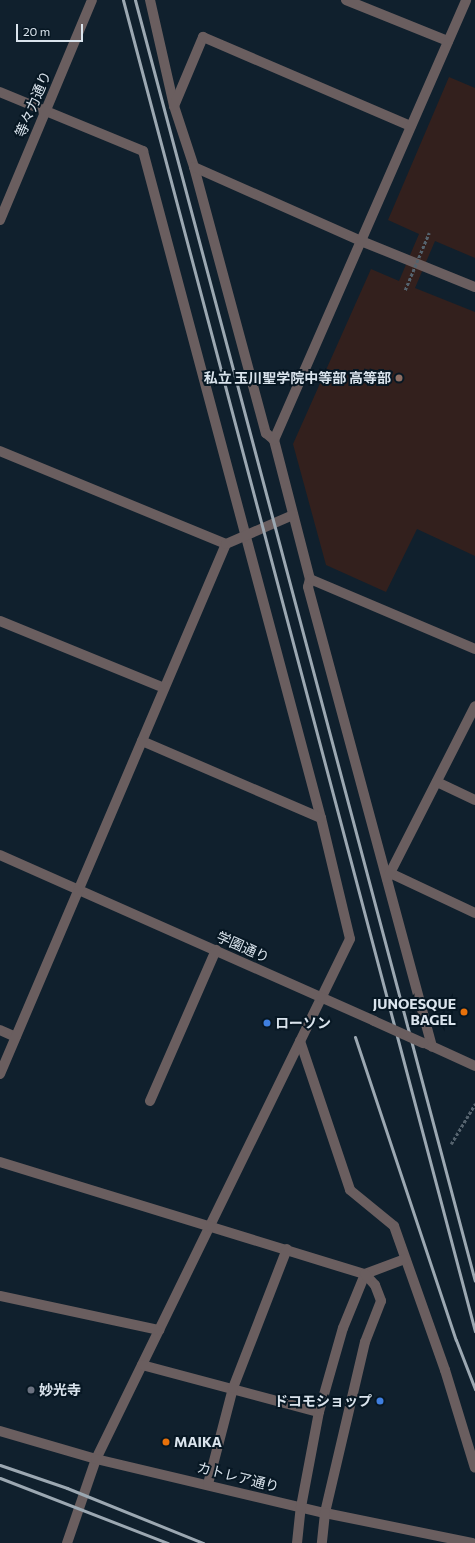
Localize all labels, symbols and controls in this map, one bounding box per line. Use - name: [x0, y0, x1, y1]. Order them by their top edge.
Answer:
- scale bar: [18, 16, 85, 42]
- text: 20 m: [23, 24, 50, 38]
- street label: 等々力通り: [12, 69, 54, 139]
- place label: 私立 玉川聖学院中等部 高等部: [204, 370, 391, 386]
- marker: 私立 玉川聖学院中等部 高等部: [394, 373, 404, 383]
- street label: 学園通り: [214, 928, 272, 966]
- place label: JUNOESQUE BAGEL: [373, 996, 456, 1028]
- marker: JUNOESQUE BAGEL: [459, 1007, 469, 1017]
- place label: ローソン: [275, 1015, 331, 1031]
- marker: ローソン: [262, 1018, 272, 1028]
- place label: 妙光寺: [39, 1382, 81, 1398]
- marker: 妙光寺: [26, 1385, 36, 1395]
- place label: ドコモショップ: [274, 1393, 372, 1409]
- marker: ドコモショップ: [375, 1396, 385, 1406]
- place label: MAIKA: [174, 1434, 222, 1450]
- marker: MAIKA: [161, 1437, 171, 1447]
- street label: カトレア通り: [195, 1459, 281, 1495]

